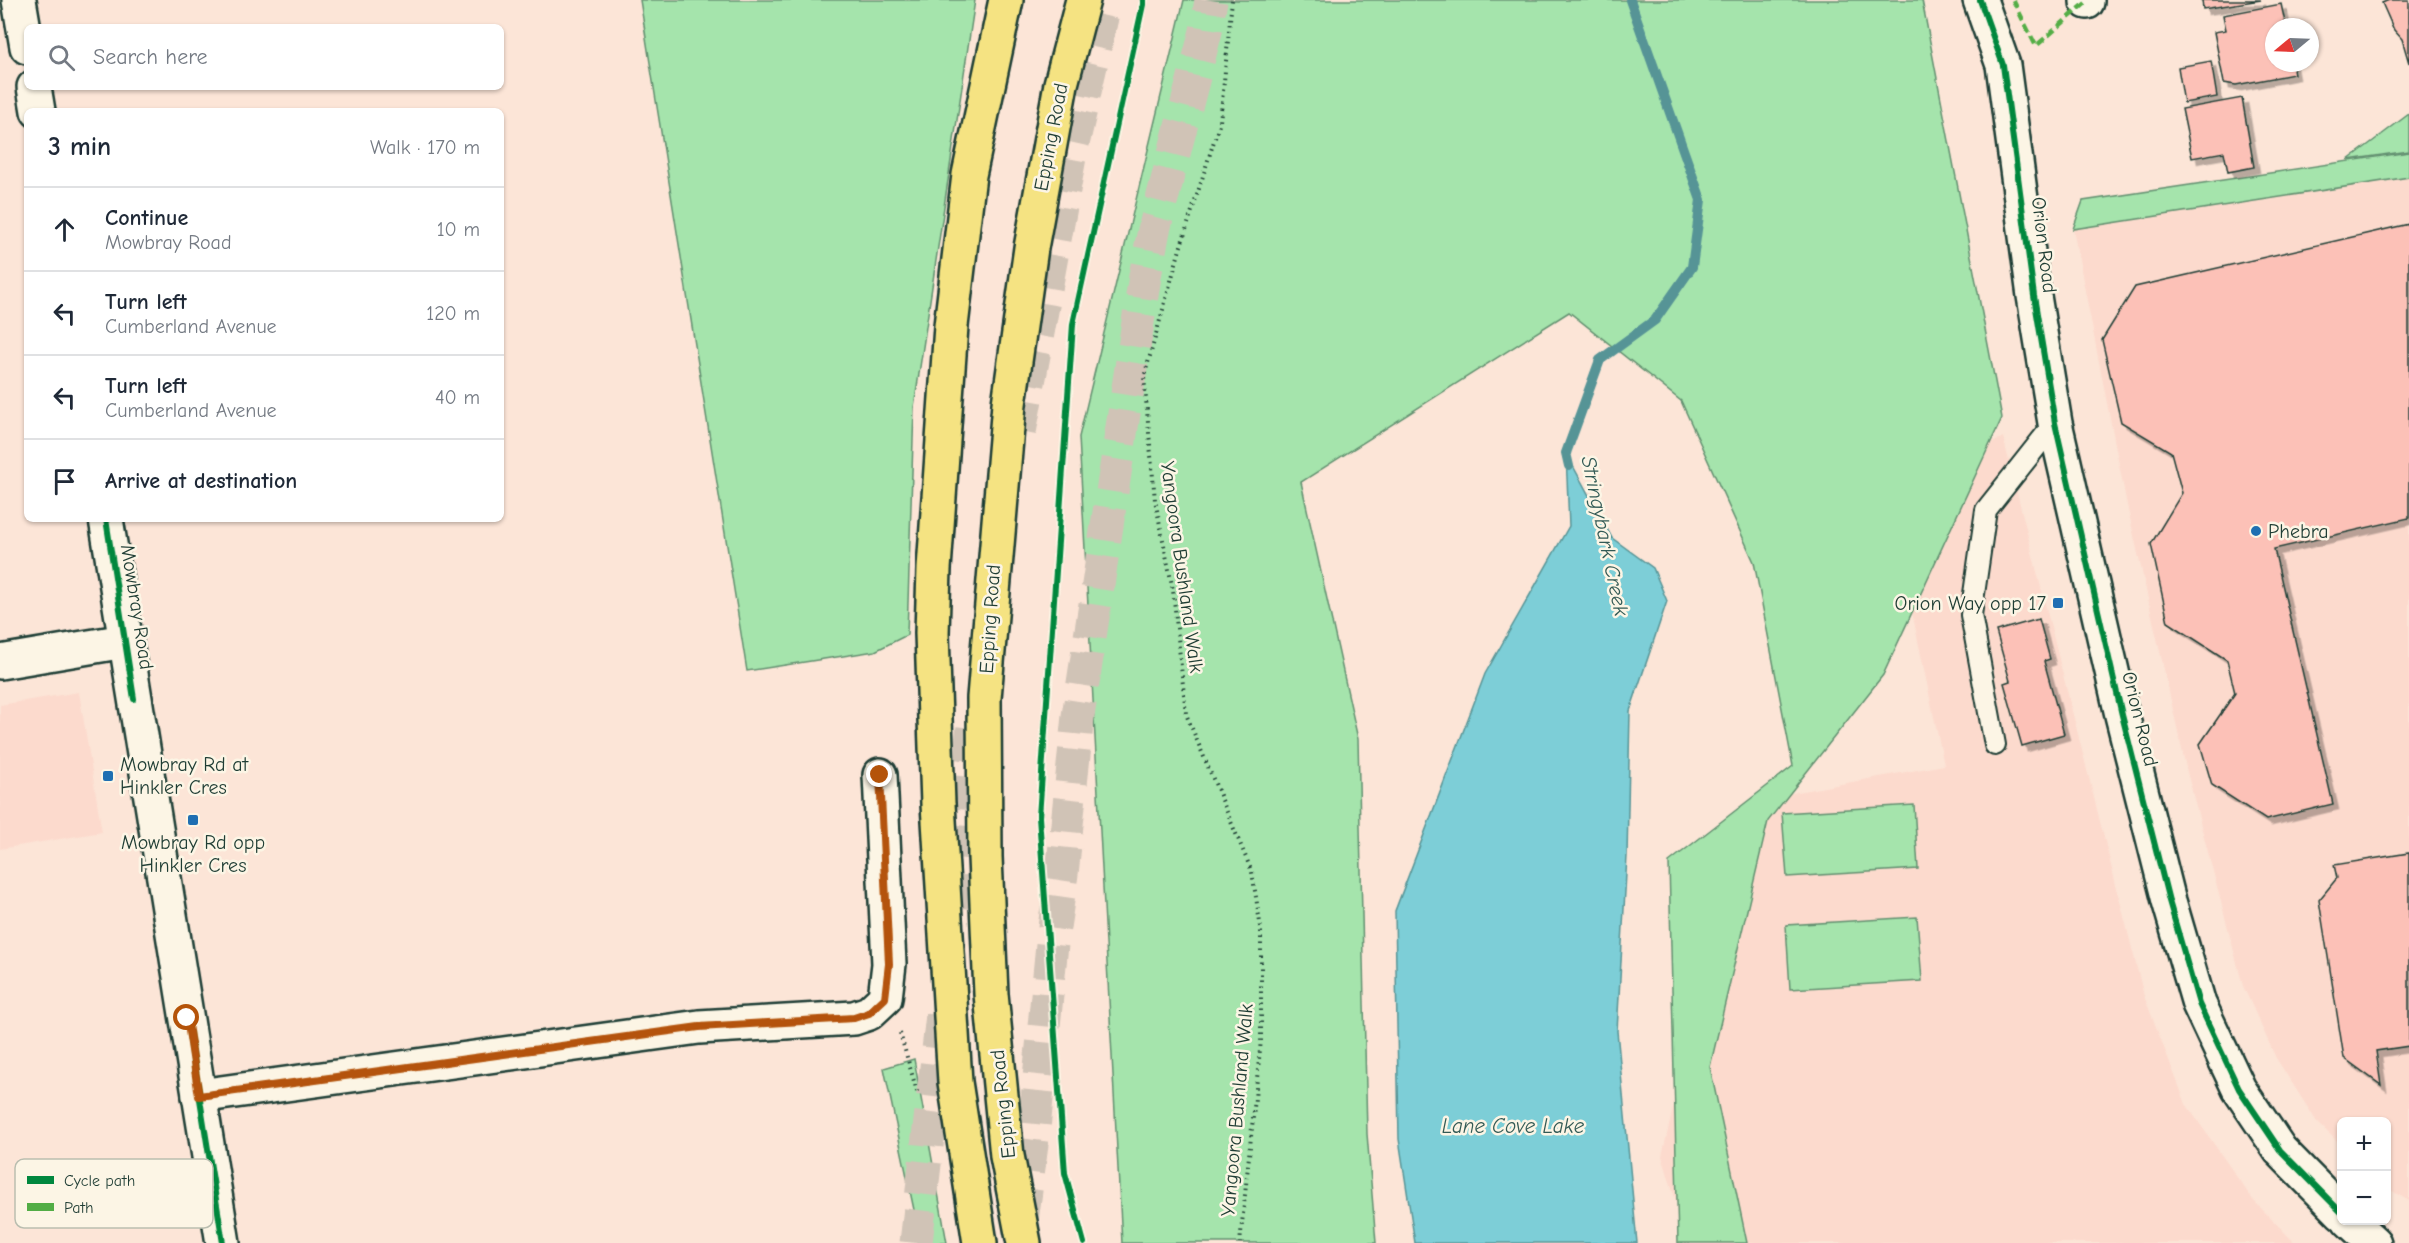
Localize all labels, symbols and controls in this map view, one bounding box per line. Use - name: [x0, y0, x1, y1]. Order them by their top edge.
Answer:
- north arrow: [2265, 18, 2319, 72]
- search box: [24, 24, 504, 90]
- icon: search: [45, 41, 78, 74]
- text: Search here: [93, 44, 208, 70]
- street label: Epping Road: [1029, 81, 1073, 193]
- text: 3 min: [48, 132, 111, 162]
- text: Walk · 170 m: [370, 136, 480, 159]
- street label: Orion Road: [2027, 196, 2061, 294]
- text: Continue: [105, 205, 188, 231]
- icon: ahead: [48, 213, 81, 246]
- text: 10 m: [437, 218, 480, 241]
- text: Mowbray Road: [105, 231, 232, 254]
- text: Turn left: [105, 289, 187, 315]
- icon: left: [48, 297, 81, 330]
- text: 120 m: [426, 302, 480, 325]
- text: Cumberland Avenue: [105, 315, 277, 338]
- text: Turn left: [105, 373, 187, 399]
- icon: left: [48, 381, 81, 414]
- text: 40 m: [435, 386, 480, 409]
- text: Cumberland Avenue: [105, 399, 277, 422]
- water label: Stringybark Creek: [1576, 454, 1634, 619]
- street label: Yangoora Bushland Walk: [1156, 460, 1208, 675]
- icon: arrive: [48, 465, 81, 498]
- text: Arrive at destination: [105, 468, 297, 494]
- place label: Phebra: [2268, 520, 2329, 543]
- marker: Phebra: [2249, 524, 2263, 538]
- street label: Mowbray Road: [116, 543, 158, 671]
- street label: Epping Road: [975, 564, 1005, 674]
- place label: Orion Way opp 17: [1895, 592, 2047, 615]
- marker: Orion Way opp 17: [2051, 596, 2065, 610]
- street label: Orion Road: [2117, 669, 2163, 769]
- place label: Mowbray Rd at Hinkler Cres: [120, 753, 250, 799]
- route end: [866, 761, 892, 787]
- marker: Mowbray Rd at Hinkler Cres: [101, 769, 115, 783]
- marker: Mowbray Rd opp Hinkler Cres: [186, 813, 200, 827]
- place label: Mowbray Rd opp Hinkler Cres: [121, 831, 265, 877]
- street label: Yangoora Bushland Walk: [1216, 1002, 1258, 1217]
- route start: [173, 1004, 199, 1030]
- street label: Epping Road: [986, 1048, 1020, 1160]
- water label: Lane Cove Lake: [1442, 1114, 1585, 1138]
- map controls: [2337, 1117, 2391, 1225]
- button: +: [2337, 1117, 2391, 1171]
- legend: [15, 1159, 213, 1228]
- button: −: [2337, 1171, 2391, 1225]
- text: Cycle path: [64, 1172, 135, 1190]
- text: Path: [64, 1199, 94, 1217]

